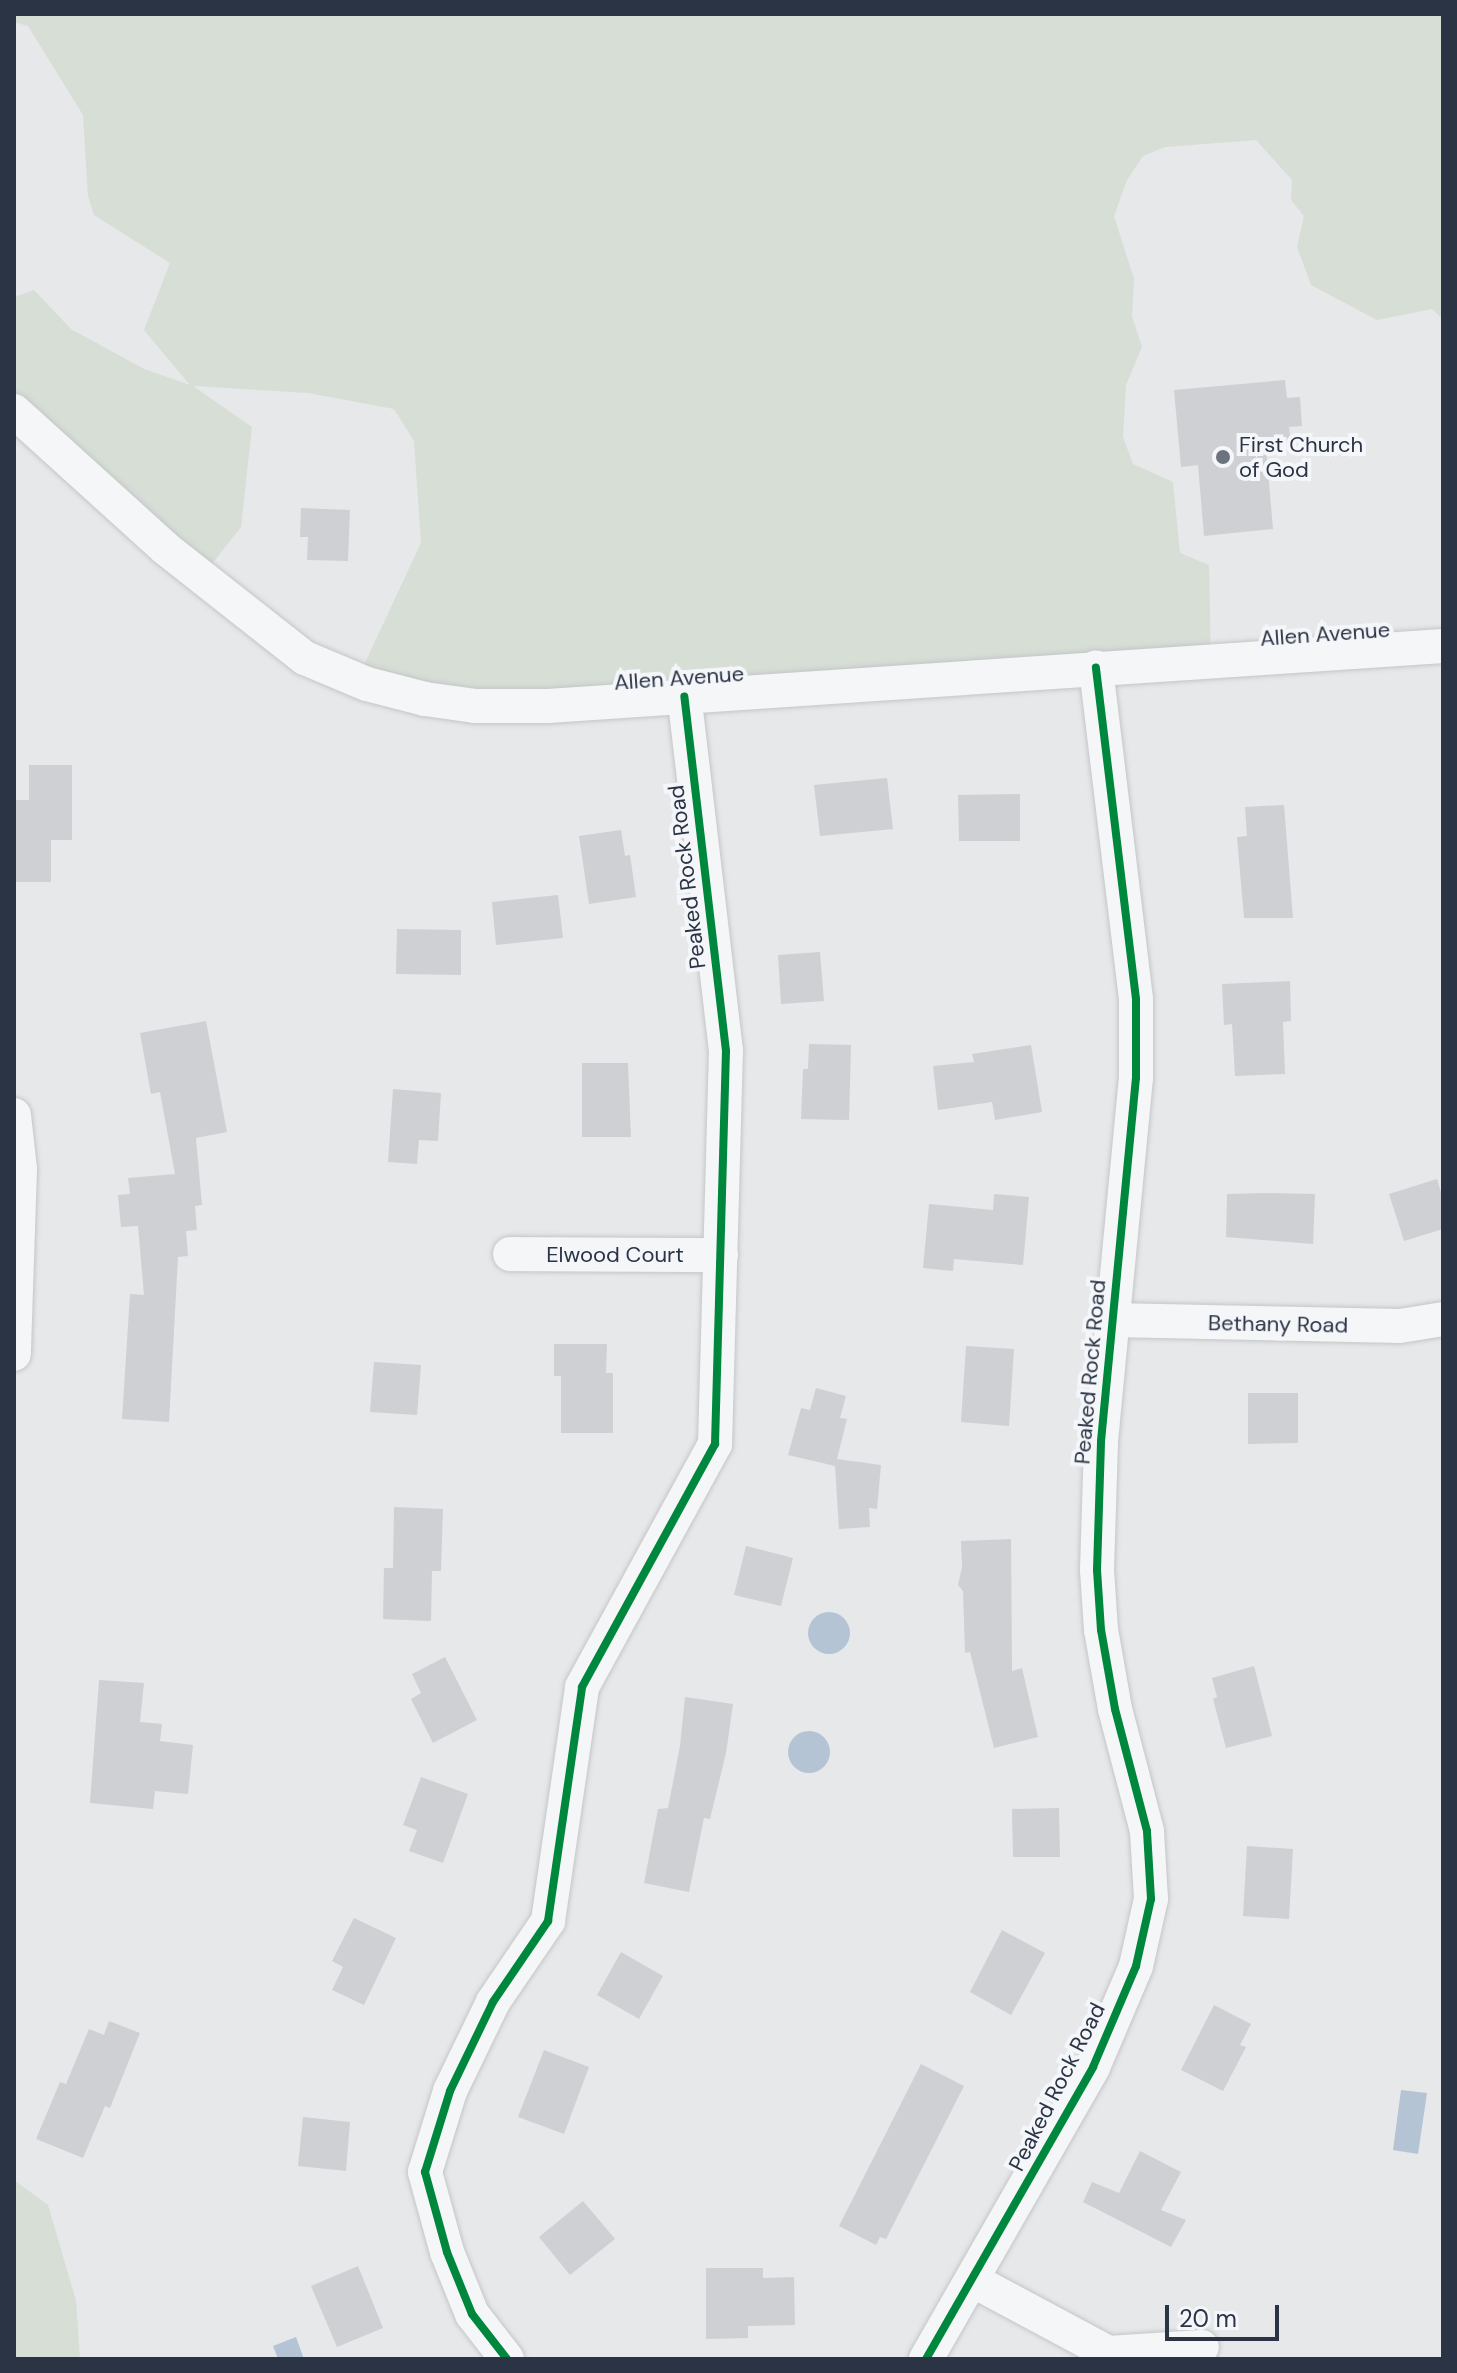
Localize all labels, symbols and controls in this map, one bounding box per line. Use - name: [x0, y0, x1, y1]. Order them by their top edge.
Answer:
- place label: First Church of God: [1239, 431, 1363, 482]
- marker: First Church of God: [1214, 448, 1232, 466]
- street label: Allen Avenue: [1259, 616, 1391, 652]
- street label: Allen Avenue: [613, 660, 745, 696]
- street label: Peaked Rock Road: [663, 783, 711, 971]
- street label: Elwood Court: [546, 1242, 684, 1268]
- street label: Peaked Rock Road: [1069, 1279, 1111, 1465]
- street label: Bethany Road: [1208, 1310, 1348, 1338]
- street label: Peaked Rock Road: [1003, 1998, 1111, 2176]
- scale bar: [1169, 2289, 1283, 2339]
- text: 20 m: [1179, 2303, 1237, 2334]

